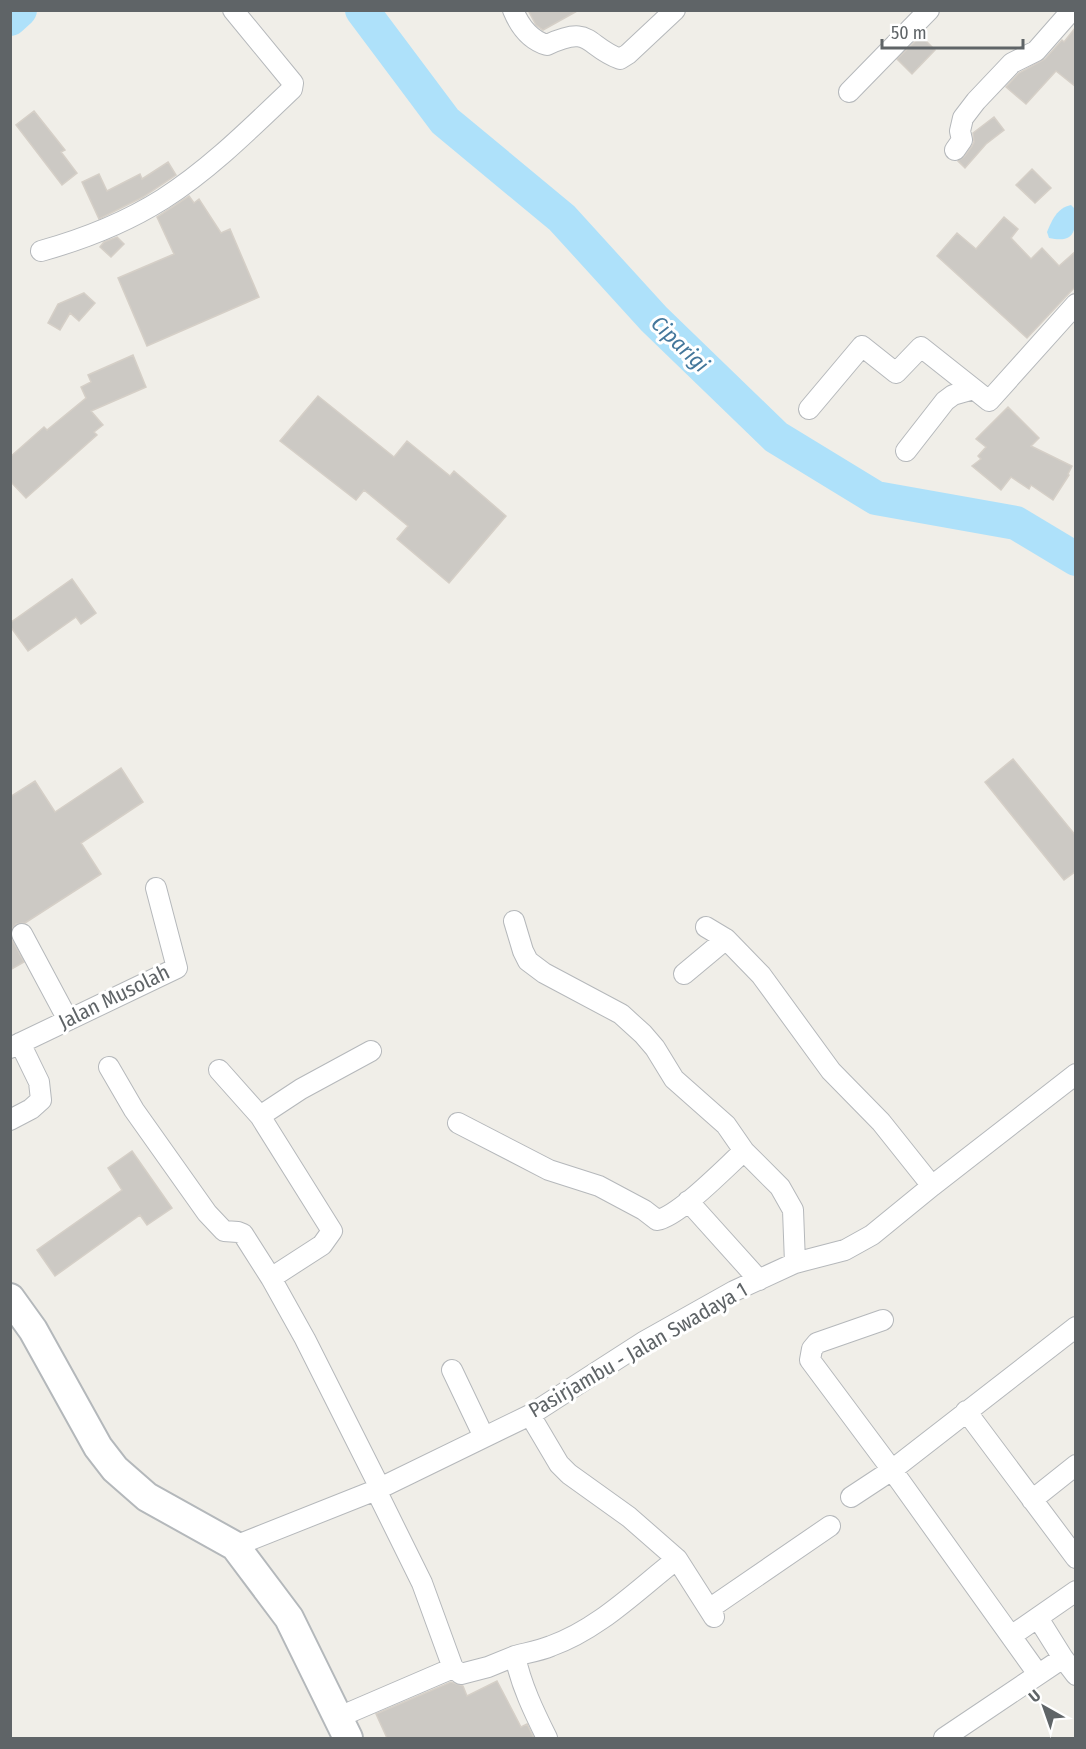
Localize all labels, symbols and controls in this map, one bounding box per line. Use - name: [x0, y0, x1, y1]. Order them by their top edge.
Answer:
- scale bar: [882, 12, 1023, 50]
- text: 50 m: [891, 22, 927, 44]
- water label: Ciparigi: [645, 310, 715, 378]
- street label: Jalan Musolah: [54, 959, 174, 1035]
- street label: Pasirjambu - Jalan Swadaya 1: [524, 1277, 752, 1423]
- north arrow: [1014, 1677, 1074, 1737]
- text: U: [1025, 1686, 1044, 1706]

